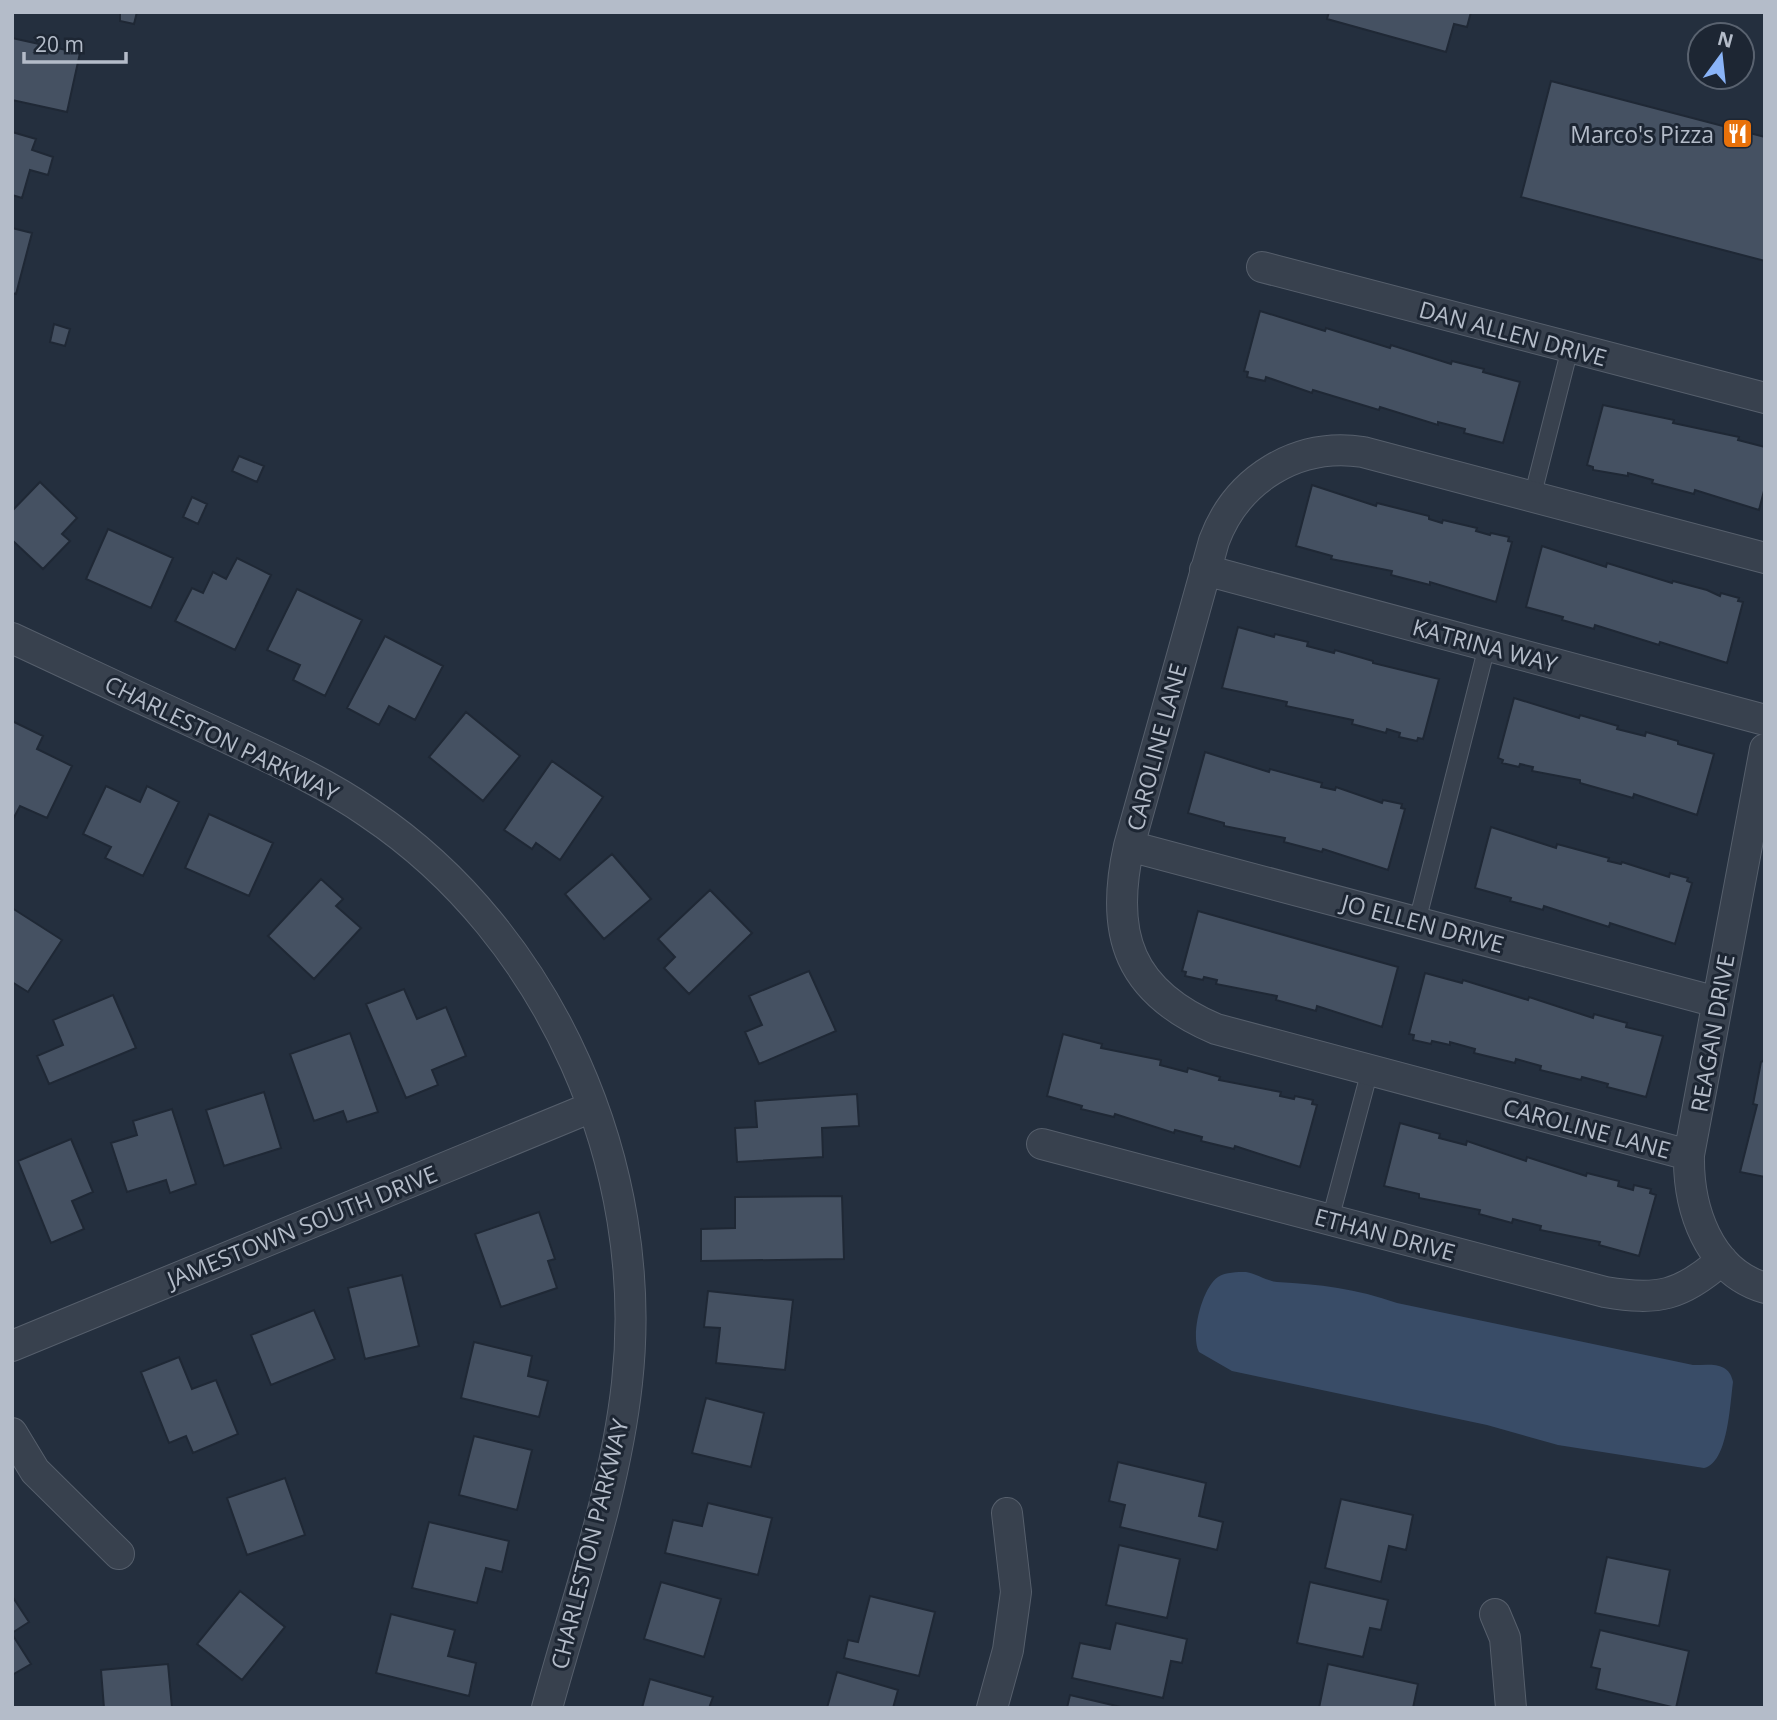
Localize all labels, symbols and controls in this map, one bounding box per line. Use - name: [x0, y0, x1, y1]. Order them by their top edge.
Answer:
- scale bar: [24, 21, 126, 65]
- north arrow: [1686, 21, 1756, 91]
- text: N: [1715, 25, 1736, 54]
- text: 20 m: [35, 30, 84, 58]
- restaurant icon: Marco's Pizza: [1720, 117, 1754, 151]
- place label: Marco's Pizza: [1570, 118, 1714, 150]
- street label: DAN ALLEN DRIVE: [1416, 293, 1610, 373]
- street label: KATRINA WAY: [1409, 610, 1561, 680]
- street label: CAROLINE LANE: [1118, 660, 1194, 834]
- street label: CHARLESTON PARKWAY: [100, 667, 345, 809]
- street label: JO ELLEN DRIVE: [1336, 885, 1508, 960]
- street label: REAGAN DRIVE: [1682, 951, 1742, 1115]
- street label: CAROLINE LANE: [1500, 1090, 1674, 1166]
- street label: JAMESTOWN SOUTH DRIVE: [160, 1157, 442, 1296]
- street label: ETHAN DRIVE: [1311, 1200, 1459, 1268]
- street label: CHARLESTON PARKWAY: [542, 1415, 636, 1672]

